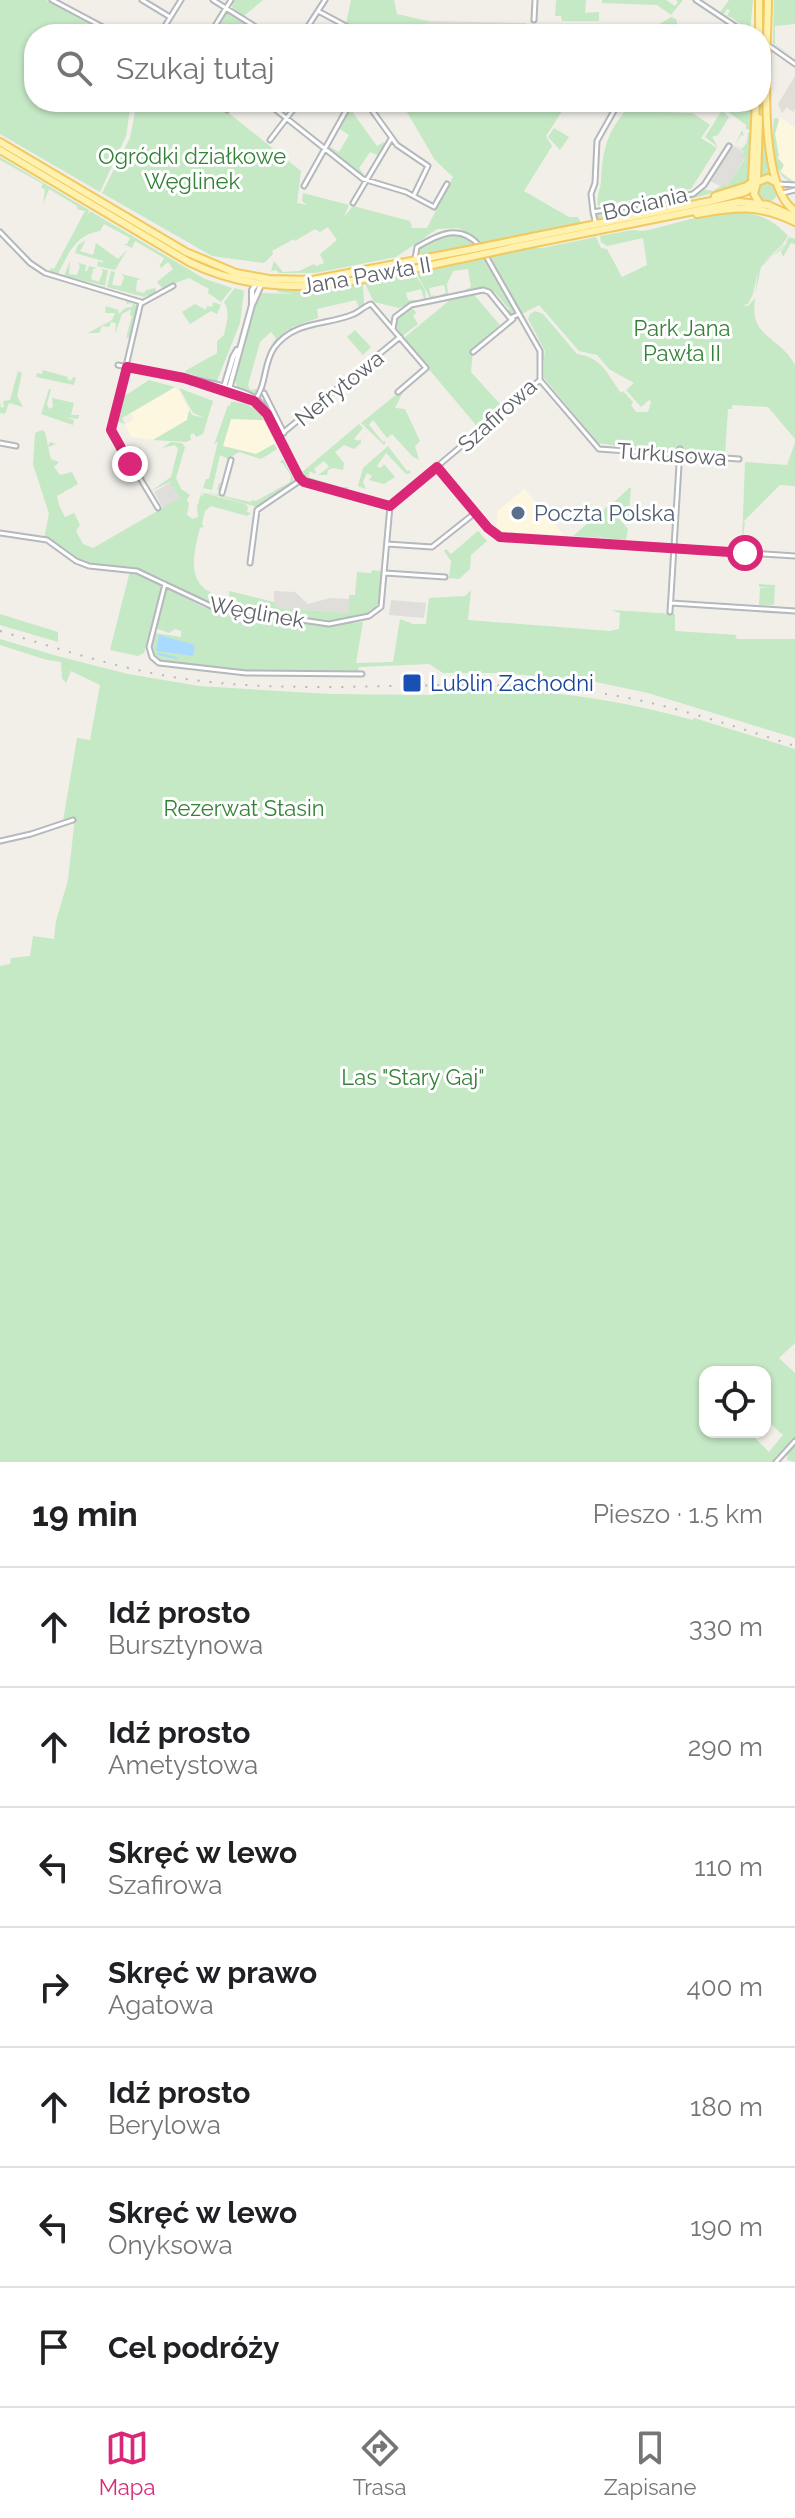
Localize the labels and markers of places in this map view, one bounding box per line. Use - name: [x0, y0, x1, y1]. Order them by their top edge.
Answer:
- place label: Poczta Polska: [534, 500, 675, 526]
- marker: Poczta Polska: [509, 504, 527, 522]
- place label: Lublin Zachodni: [430, 670, 594, 696]
- marker: Lublin Zachodni: [401, 672, 423, 694]

